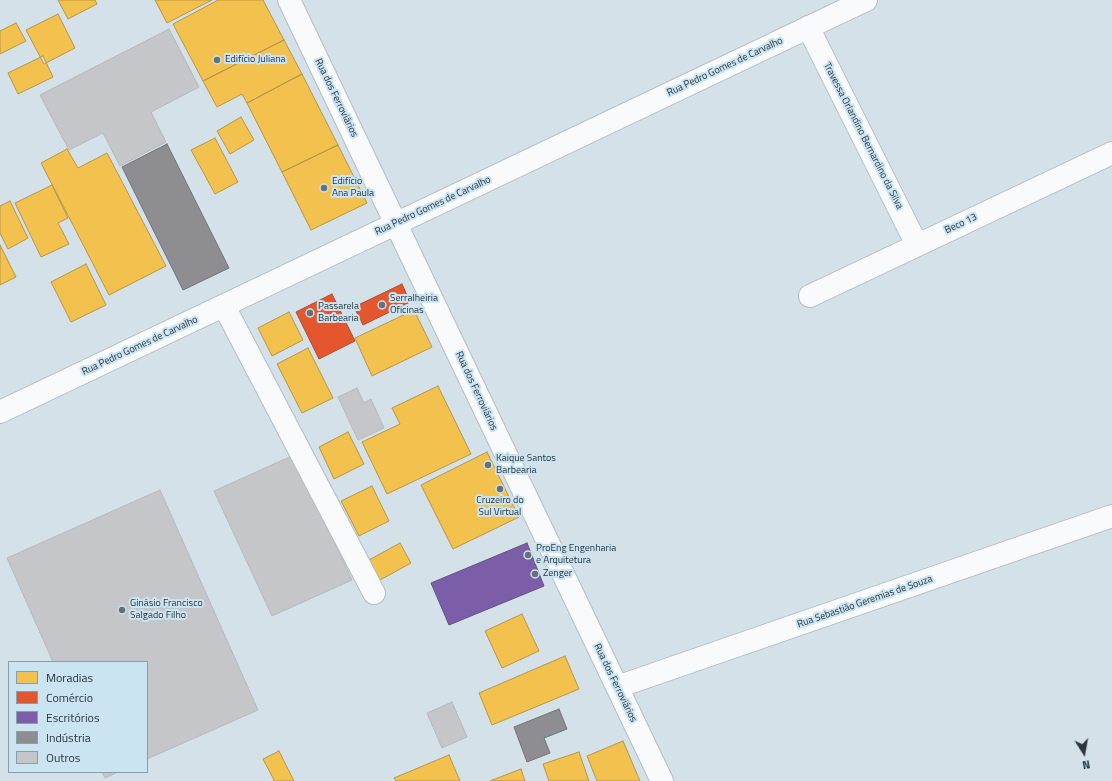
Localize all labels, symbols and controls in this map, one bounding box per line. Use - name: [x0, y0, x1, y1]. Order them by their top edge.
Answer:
- street label: Rua Pedro Gomes de Carvalho: [665, 35, 785, 99]
- place label: Edifício Juliana: [225, 54, 286, 66]
- marker: Edifício Juliana: [212, 55, 222, 65]
- street label: Rua dos Ferroviários: [312, 57, 360, 139]
- street label: Travessa Orlandino Bernardino da Silva: [821, 61, 905, 211]
- street label: Rua Pedro Gomes de Carvalho: [373, 174, 493, 238]
- place label: Edifício Ana Paula: [332, 176, 374, 200]
- marker: Edifício Ana Paula: [319, 183, 329, 193]
- street label: Beco 13: [943, 211, 979, 237]
- place label: Serralheiria Oficinas: [390, 293, 438, 316]
- marker: Serralheiria Oficinas: [377, 300, 387, 310]
- place label: Passarela Barbearia: [318, 301, 359, 324]
- marker: Passarela Barbearia: [305, 308, 315, 318]
- street label: Rua Pedro Gomes de Carvalho: [80, 314, 200, 378]
- street label: Rua dos Ferroviários: [452, 350, 500, 432]
- place label: Kaique Santos Barbearia: [496, 453, 556, 476]
- marker: Kaique Santos Barbearia: [483, 460, 493, 470]
- marker: Cruzeiro do Sul Virtual: [495, 484, 505, 494]
- place label: Cruzeiro do Sul Virtual: [476, 495, 524, 518]
- place label: ProEng Engenharia e Arquitetura: [536, 543, 616, 566]
- marker: ProEng Engenharia e Arquitetura: [523, 550, 533, 560]
- place label: Zenger: [543, 568, 572, 580]
- marker: Zenger: [530, 569, 540, 579]
- street label: Rua Sebastião Geremias de Souza: [796, 573, 934, 631]
- place label: Ginásio Francisco Salgado Filho: [130, 598, 203, 622]
- marker: Ginásio Francisco Salgado Filho: [117, 605, 127, 615]
- street label: Rua dos Ferroviários: [591, 642, 639, 724]
- legend: [8, 661, 148, 773]
- text: Moradias: [46, 668, 93, 687]
- text: Comércio: [46, 688, 93, 707]
- text: Escritórios: [46, 708, 99, 727]
- text: Indústria: [46, 728, 91, 747]
- north arrow: [1064, 733, 1104, 773]
- text: Outros: [46, 748, 80, 767]
- text: N: [1081, 756, 1092, 773]

